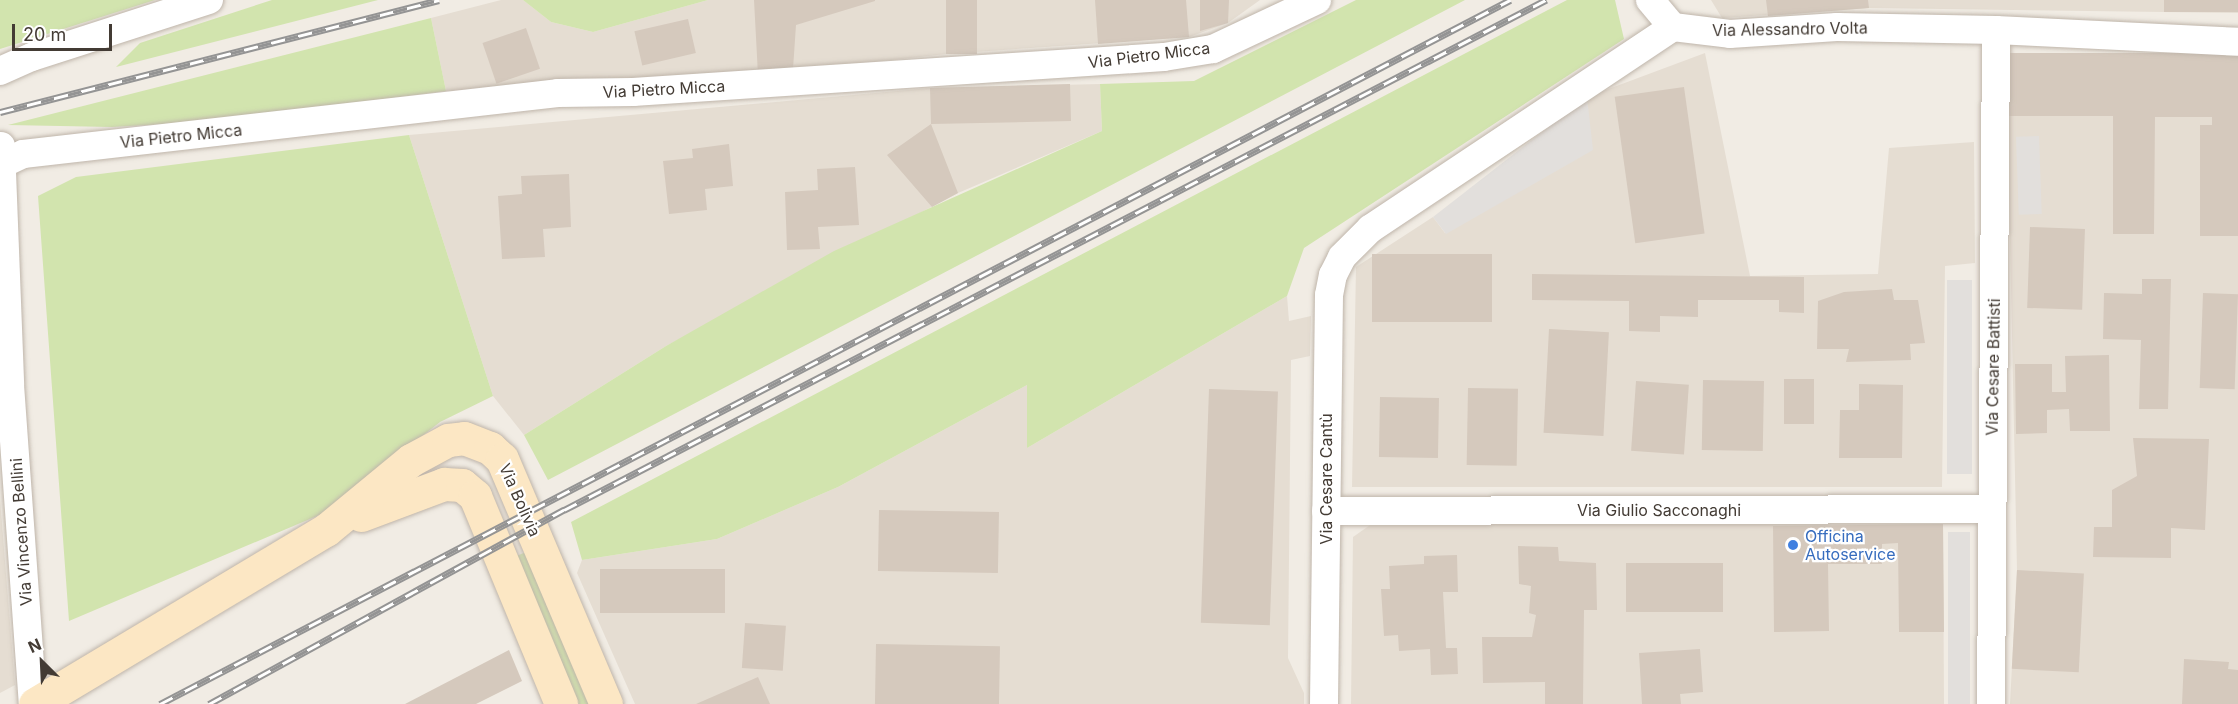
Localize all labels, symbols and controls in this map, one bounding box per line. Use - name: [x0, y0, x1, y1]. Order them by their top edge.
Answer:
- scale bar: [15, 12, 116, 50]
- street label: Via Alessandro Volta: [1712, 18, 1868, 40]
- text: 20 m: [23, 24, 66, 45]
- street label: Via Pietro Micca: [1087, 38, 1211, 72]
- street label: Via Pietro Micca: [602, 76, 726, 102]
- street label: Via Pietro Micca: [119, 120, 243, 152]
- street label: Via Cesare Battisti: [1982, 298, 2004, 436]
- street label: Via Cesare Cantù: [1316, 413, 1336, 545]
- street label: Via Vincenzo Bellini: [6, 457, 36, 607]
- street label: Via Bolivia: [495, 460, 545, 540]
- street label: Via Giulio Sacconaghi: [1577, 500, 1741, 520]
- place label: Officina Autoservice: [1805, 526, 1896, 564]
- marker: Officina Autoservice: [1786, 538, 1800, 552]
- north arrow: [12, 632, 72, 692]
- text: N: [25, 634, 44, 657]

